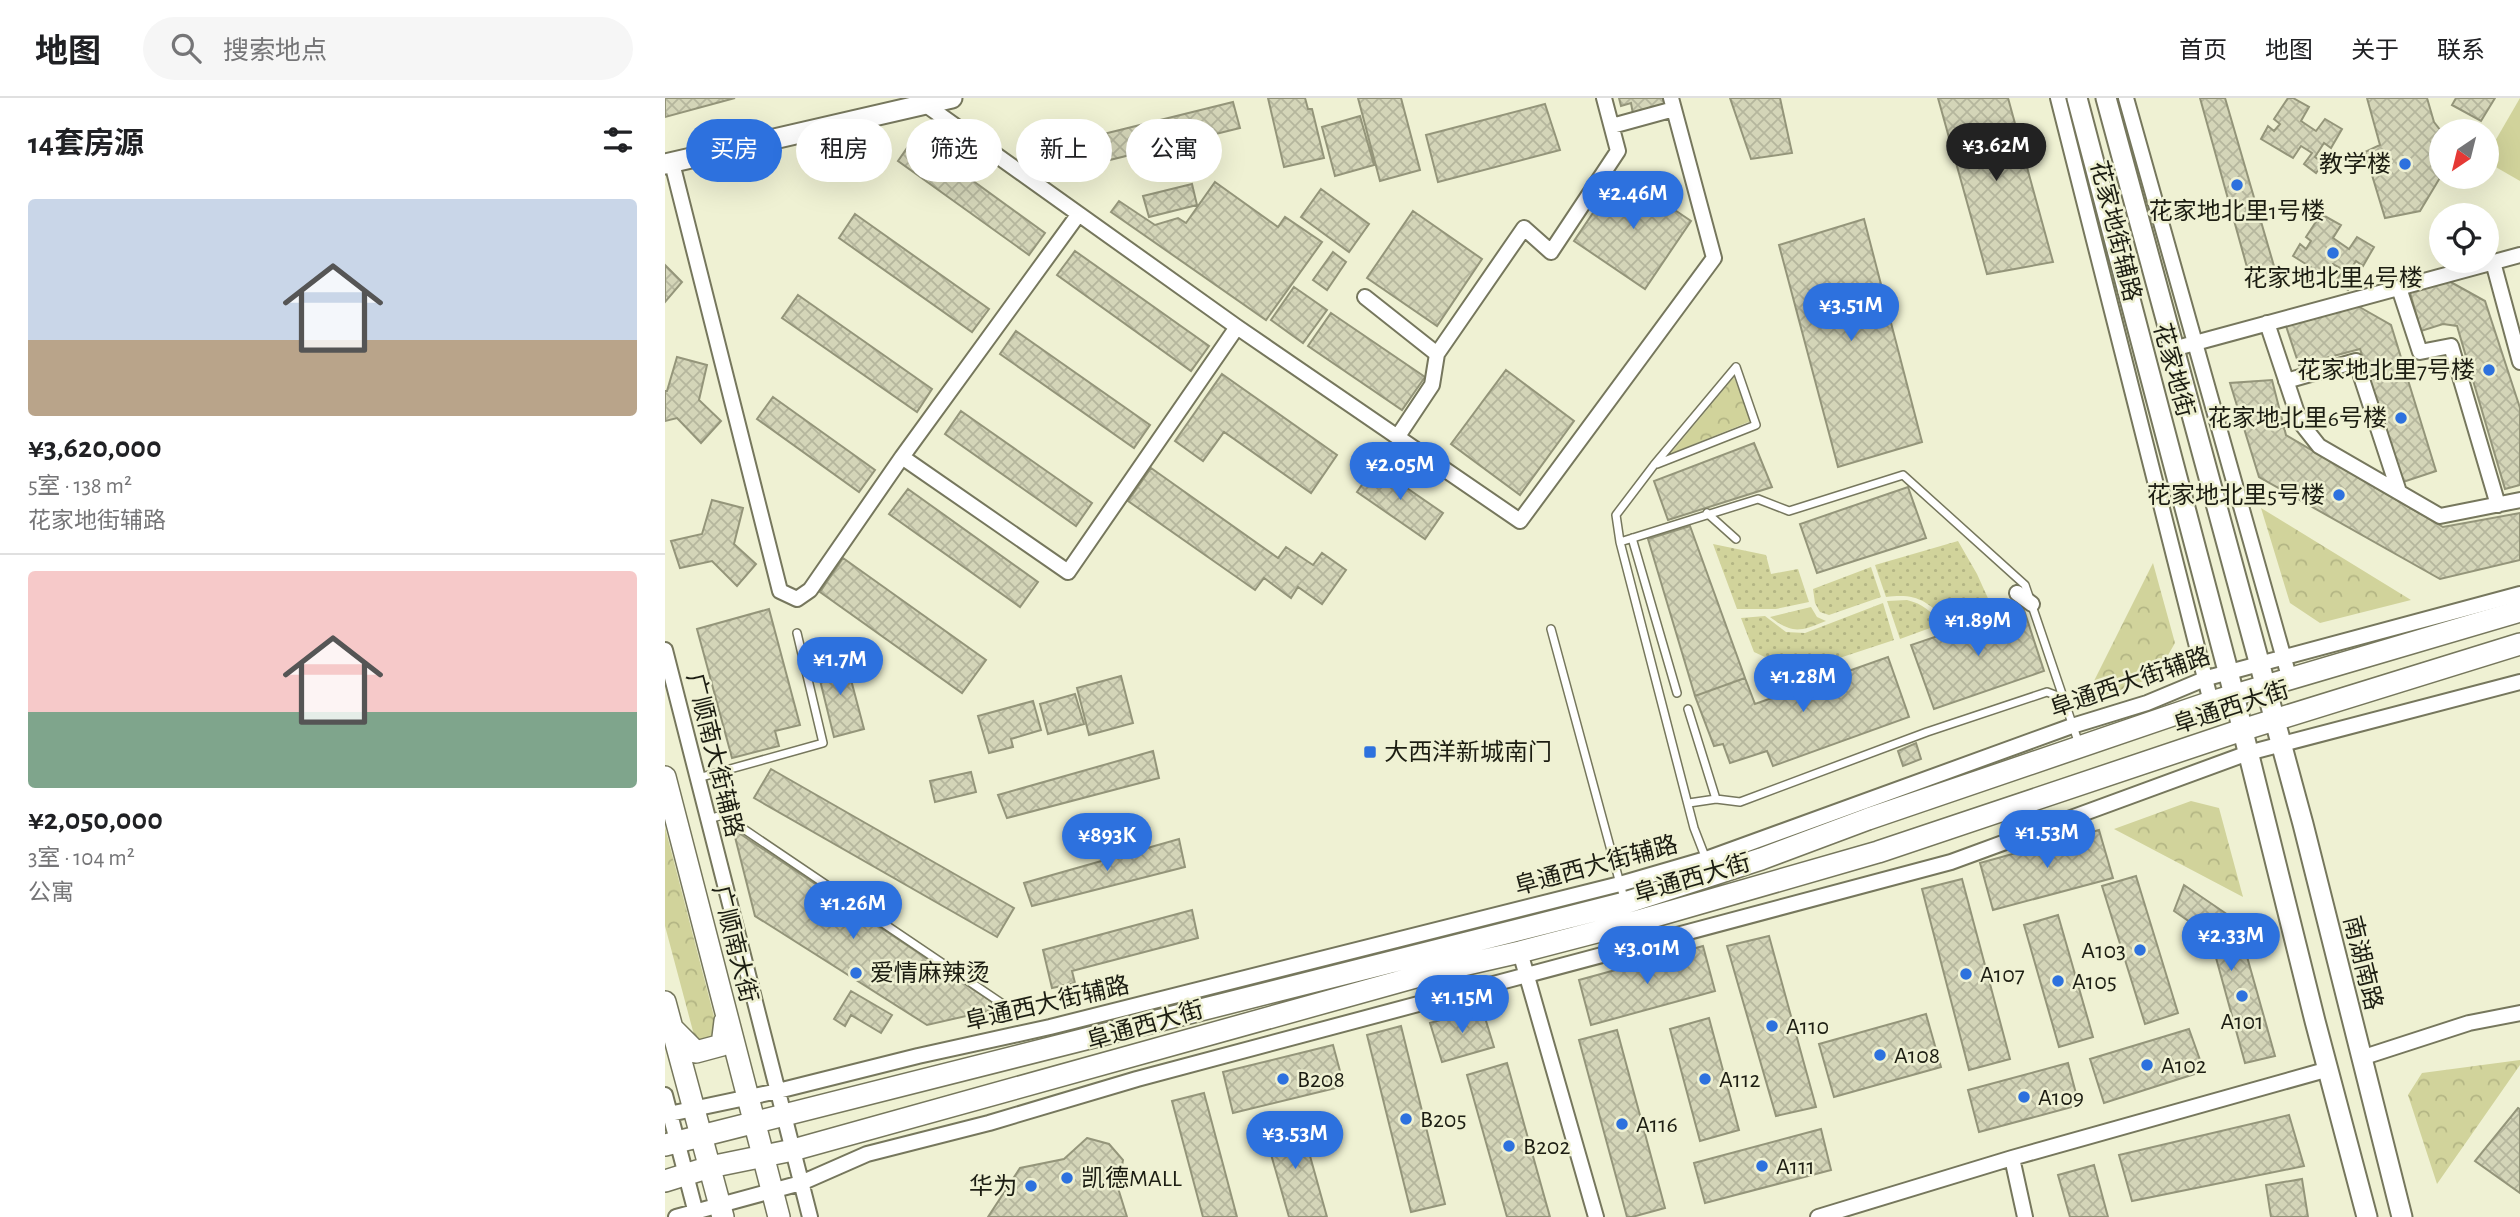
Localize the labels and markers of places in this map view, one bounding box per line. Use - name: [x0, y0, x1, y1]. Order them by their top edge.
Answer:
- pin: ¥3.62M: [1939, 123, 2053, 183]
- place label: 教学楼: [2319, 151, 2391, 177]
- marker: 教学楼: [2397, 156, 2413, 172]
- pin: ¥2.46M: [1576, 172, 1690, 231]
- marker: 花家地北里1号楼: [2229, 177, 2245, 193]
- place label: 花家地北里1号楼: [2149, 198, 2325, 224]
- marker: 花家地北里4号楼: [2325, 245, 2341, 261]
- place label: 花家地北里4号楼: [2243, 265, 2423, 291]
- pin: ¥3.51M: [1794, 284, 1908, 343]
- place label: 花家地北里7号楼: [2297, 357, 2475, 383]
- marker: 花家地北里7号楼: [2481, 362, 2497, 378]
- place label: 花家地北里6号楼: [2208, 405, 2387, 431]
- marker: 花家地北里6号楼: [2393, 410, 2409, 426]
- pin: ¥2.05M: [1343, 442, 1457, 502]
- place label: 花家地北里5号楼: [2147, 482, 2325, 508]
- marker: 花家地北里5号楼: [2331, 487, 2347, 503]
- pin: ¥1.89M: [1921, 598, 2035, 658]
- pin: ¥1.7M: [791, 638, 889, 697]
- pin: ¥1.28M: [1746, 654, 1860, 714]
- place label: 大西洋新城南门: [1384, 739, 1552, 765]
- marker: 大西洋新城南门: [1362, 744, 1378, 760]
- pin: ¥1.53M: [1990, 810, 2104, 870]
- pin: ¥893K: [1058, 814, 1156, 873]
- pin: ¥1.26M: [796, 882, 910, 941]
- pin: ¥2.33M: [2174, 914, 2288, 973]
- pin: ¥3.01M: [1590, 926, 1704, 986]
- place label: A103: [2081, 939, 2126, 963]
- marker: A103: [2132, 942, 2148, 958]
- place label: 爱情麻辣烫: [870, 960, 990, 986]
- place label: A107: [1980, 963, 2025, 987]
- marker: 爱情麻辣烫: [848, 965, 864, 981]
- marker: A107: [1958, 966, 1974, 982]
- place label: A105: [2072, 970, 2117, 994]
- marker: A105: [2050, 973, 2066, 989]
- pin: ¥1.15M: [1405, 976, 1519, 1035]
- marker: A101: [2234, 988, 2250, 1004]
- place label: A101: [2220, 1010, 2264, 1034]
- place label: A110: [1786, 1015, 1829, 1039]
- marker: A110: [1764, 1018, 1780, 1034]
- place label: A108: [1894, 1044, 1940, 1068]
- marker: A108: [1872, 1047, 1888, 1063]
- place label: A102: [2161, 1054, 2207, 1078]
- marker: A102: [2139, 1057, 2155, 1073]
- place label: B208: [1297, 1068, 1345, 1092]
- place label: A112: [1719, 1068, 1760, 1092]
- marker: B208: [1275, 1071, 1291, 1087]
- marker: A112: [1697, 1071, 1713, 1087]
- place label: A109: [2038, 1086, 2084, 1110]
- marker: A109: [2016, 1089, 2032, 1105]
- place label: B205: [1420, 1108, 1467, 1132]
- marker: B205: [1398, 1111, 1414, 1127]
- pin: ¥3.53M: [1238, 1112, 1352, 1171]
- place label: A116: [1636, 1113, 1678, 1137]
- marker: A116: [1614, 1116, 1630, 1132]
- place label: B202: [1523, 1135, 1570, 1159]
- marker: B202: [1501, 1138, 1517, 1154]
- place label: A111: [1776, 1155, 1815, 1179]
- marker: A111: [1754, 1158, 1770, 1174]
- place label: 凯德MALL: [1081, 1165, 1182, 1191]
- marker: 凯德MALL: [1059, 1170, 1075, 1186]
- place label: 华为: [969, 1174, 1017, 1199]
- marker: 华为: [1023, 1178, 1039, 1194]

